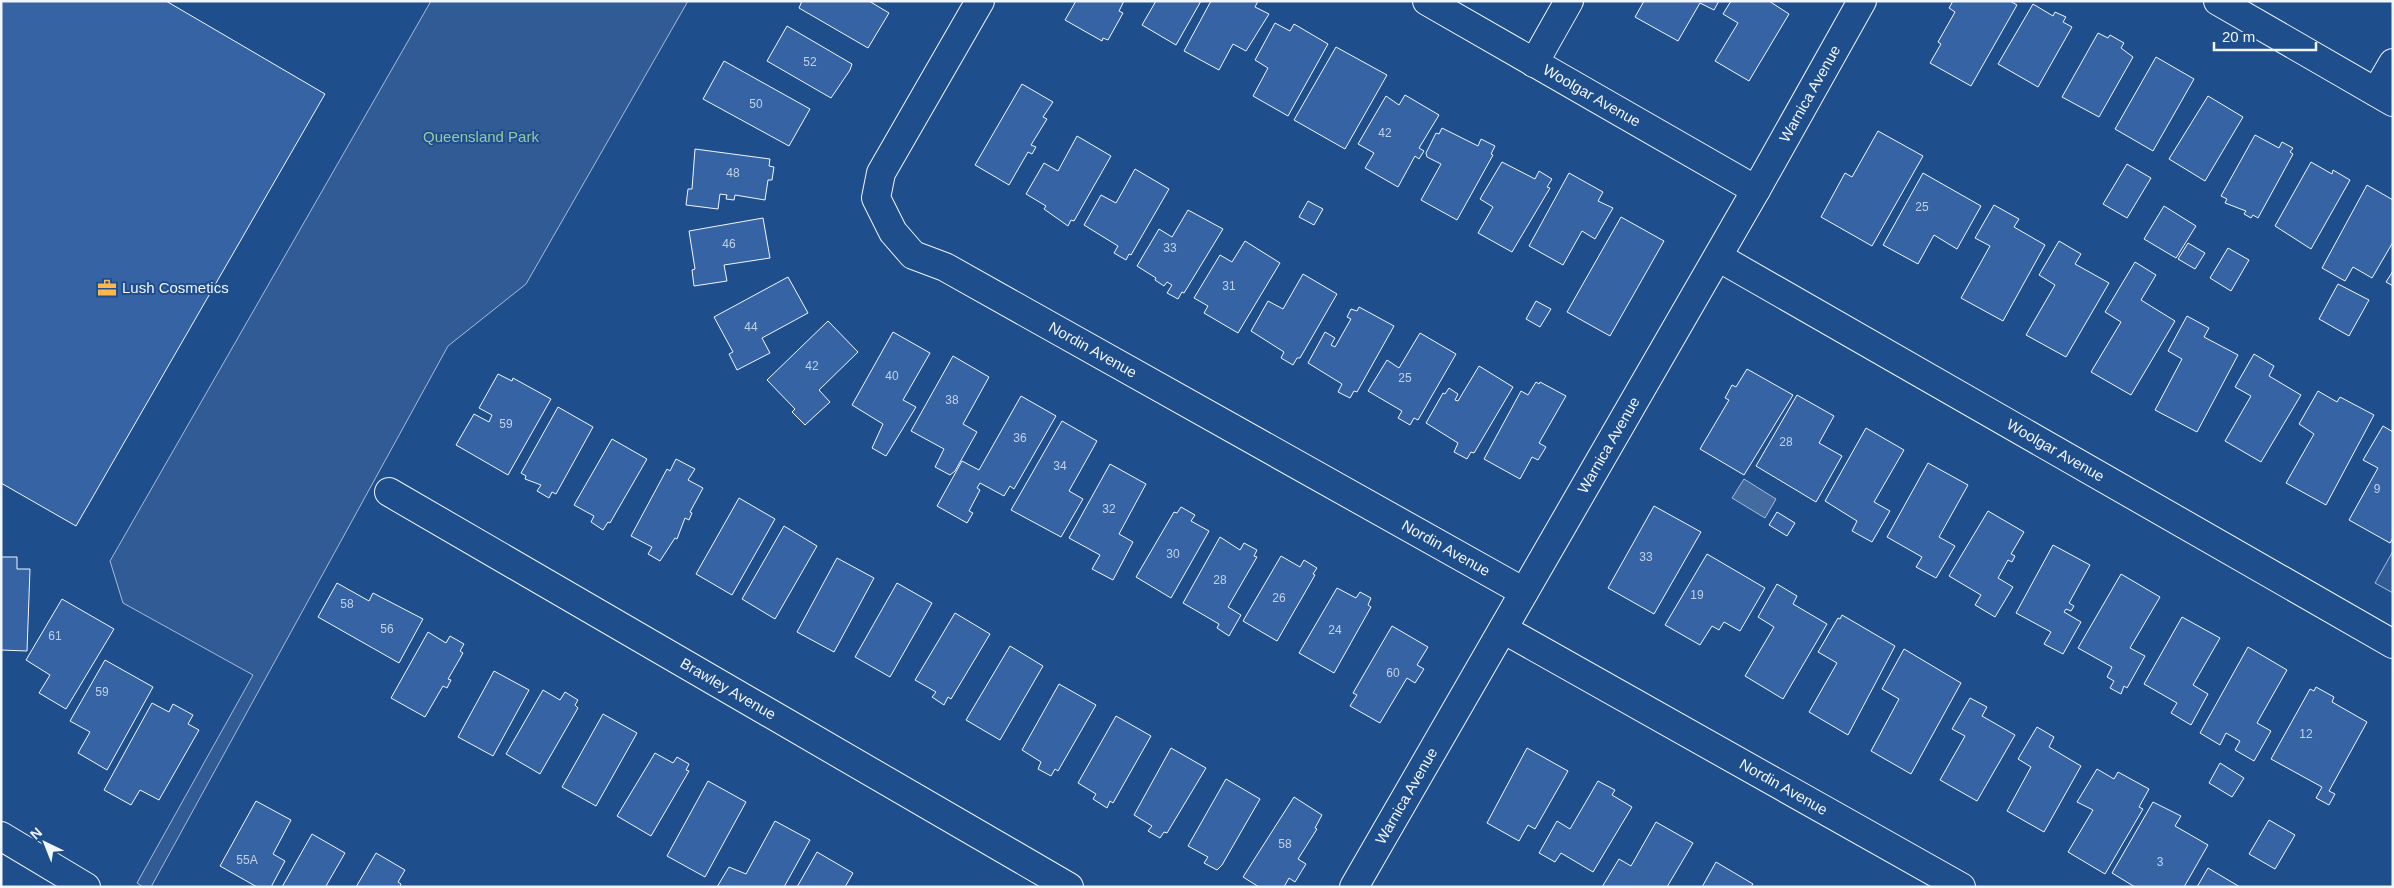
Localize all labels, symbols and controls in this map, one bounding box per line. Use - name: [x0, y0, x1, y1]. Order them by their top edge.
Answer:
- scale bar: [2214, 20, 2316, 52]
- text: 20 m: [2222, 28, 2255, 45]
- street label: Warnica Avenue: [1776, 42, 1843, 145]
- house number: 52: [803, 55, 817, 69]
- street label: Woolgar Avenue: [1540, 61, 1644, 130]
- house number: 50: [749, 97, 763, 111]
- house number: 42: [1378, 126, 1392, 140]
- park label: Queensland Park: [423, 128, 539, 145]
- house number: 48: [726, 166, 740, 180]
- house number: 25: [1915, 200, 1929, 214]
- house number: 46: [722, 237, 736, 251]
- house number: 33: [1163, 241, 1177, 255]
- office icon: Lush Cosmetics: [96, 277, 118, 299]
- place label: Lush Cosmetics: [122, 279, 229, 296]
- house number: 31: [1222, 279, 1236, 293]
- street label: Nordin Avenue: [1046, 318, 1140, 381]
- house number: 44: [744, 320, 758, 334]
- house number: 42: [805, 359, 819, 373]
- house number: 40: [885, 369, 899, 383]
- house number: 25: [1398, 371, 1412, 385]
- house number: 38: [945, 393, 959, 407]
- street label: Warnica Avenue: [1574, 394, 1643, 496]
- street label: Woolgar Avenue: [2004, 415, 2107, 485]
- house number: 59: [499, 417, 513, 431]
- house number: 36: [1013, 431, 1027, 445]
- house number: 28: [1779, 435, 1793, 449]
- house number: 34: [1053, 459, 1067, 473]
- house number: 9: [2374, 482, 2381, 496]
- house number: 32: [1102, 502, 1116, 516]
- street label: Nordin Avenue: [1399, 516, 1493, 579]
- house number: 30: [1166, 547, 1180, 561]
- house number: 33: [1639, 550, 1653, 564]
- house number: 28: [1213, 573, 1227, 587]
- house number: 19: [1690, 588, 1704, 602]
- house number: 26: [1272, 591, 1286, 605]
- house number: 58: [340, 597, 354, 611]
- house number: 56: [380, 622, 394, 636]
- house number: 24: [1328, 623, 1342, 637]
- house number: 61: [48, 629, 62, 643]
- street label: Brawley Avenue: [678, 654, 779, 723]
- house number: 60: [1386, 666, 1400, 680]
- house number: 59: [95, 685, 109, 699]
- house number: 12: [2299, 727, 2313, 741]
- street label: Warnica Avenue: [1372, 745, 1440, 847]
- street label: Nordin Avenue: [1737, 755, 1831, 818]
- north arrow: [20, 818, 70, 868]
- text: N: [27, 824, 45, 843]
- house number: 58: [1278, 837, 1292, 851]
- house number: 55A: [236, 853, 258, 867]
- house number: 3: [2157, 855, 2164, 869]

